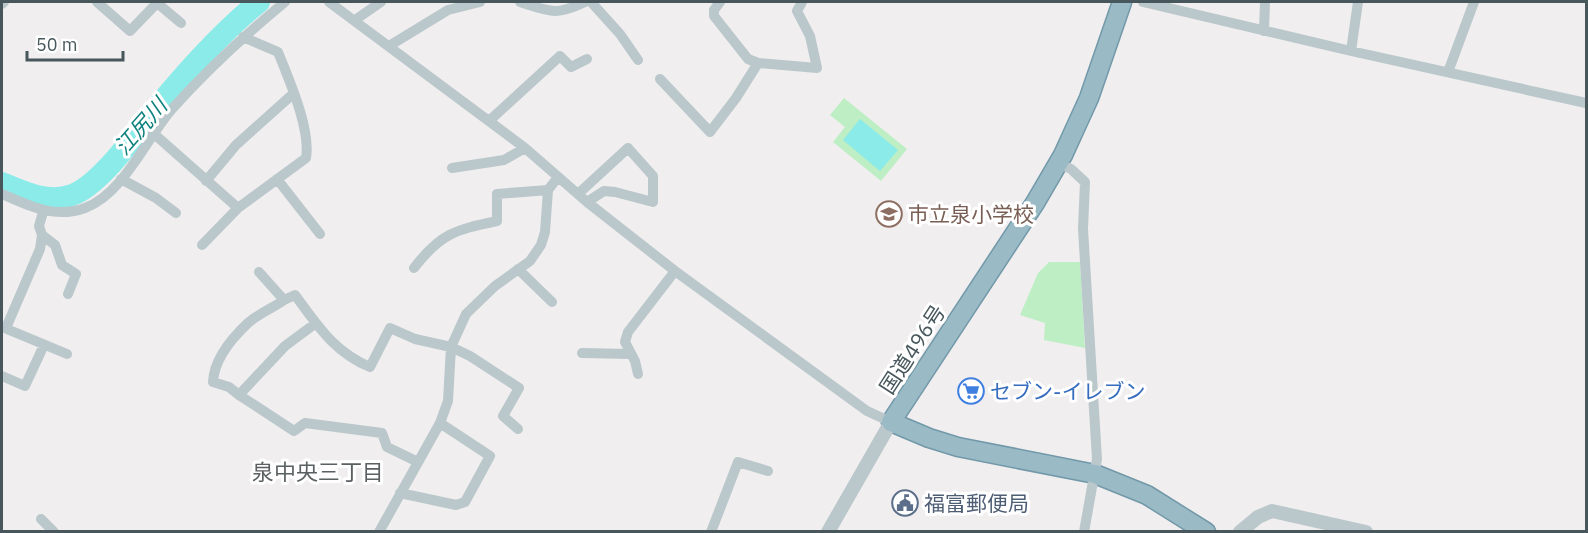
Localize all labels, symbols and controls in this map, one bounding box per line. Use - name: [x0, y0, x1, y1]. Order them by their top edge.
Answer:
- scale bar: [27, 24, 123, 62]
- text: 50 m: [36, 33, 78, 56]
- water label: 江尻川: [107, 90, 174, 160]
- school or university icon: 市立泉小学校: [874, 199, 904, 229]
- place label: 市立泉小学校: [908, 200, 1034, 228]
- street label: 国道496号: [873, 299, 951, 399]
- supermarket icon: セブン-イレブン: [956, 376, 986, 406]
- place label: セブン-イレブン: [990, 377, 1145, 405]
- district label: 泉中央三丁目: [252, 457, 384, 486]
- public building icon: 福富郵便局: [890, 488, 920, 518]
- place label: 福富郵便局: [924, 489, 1029, 517]

